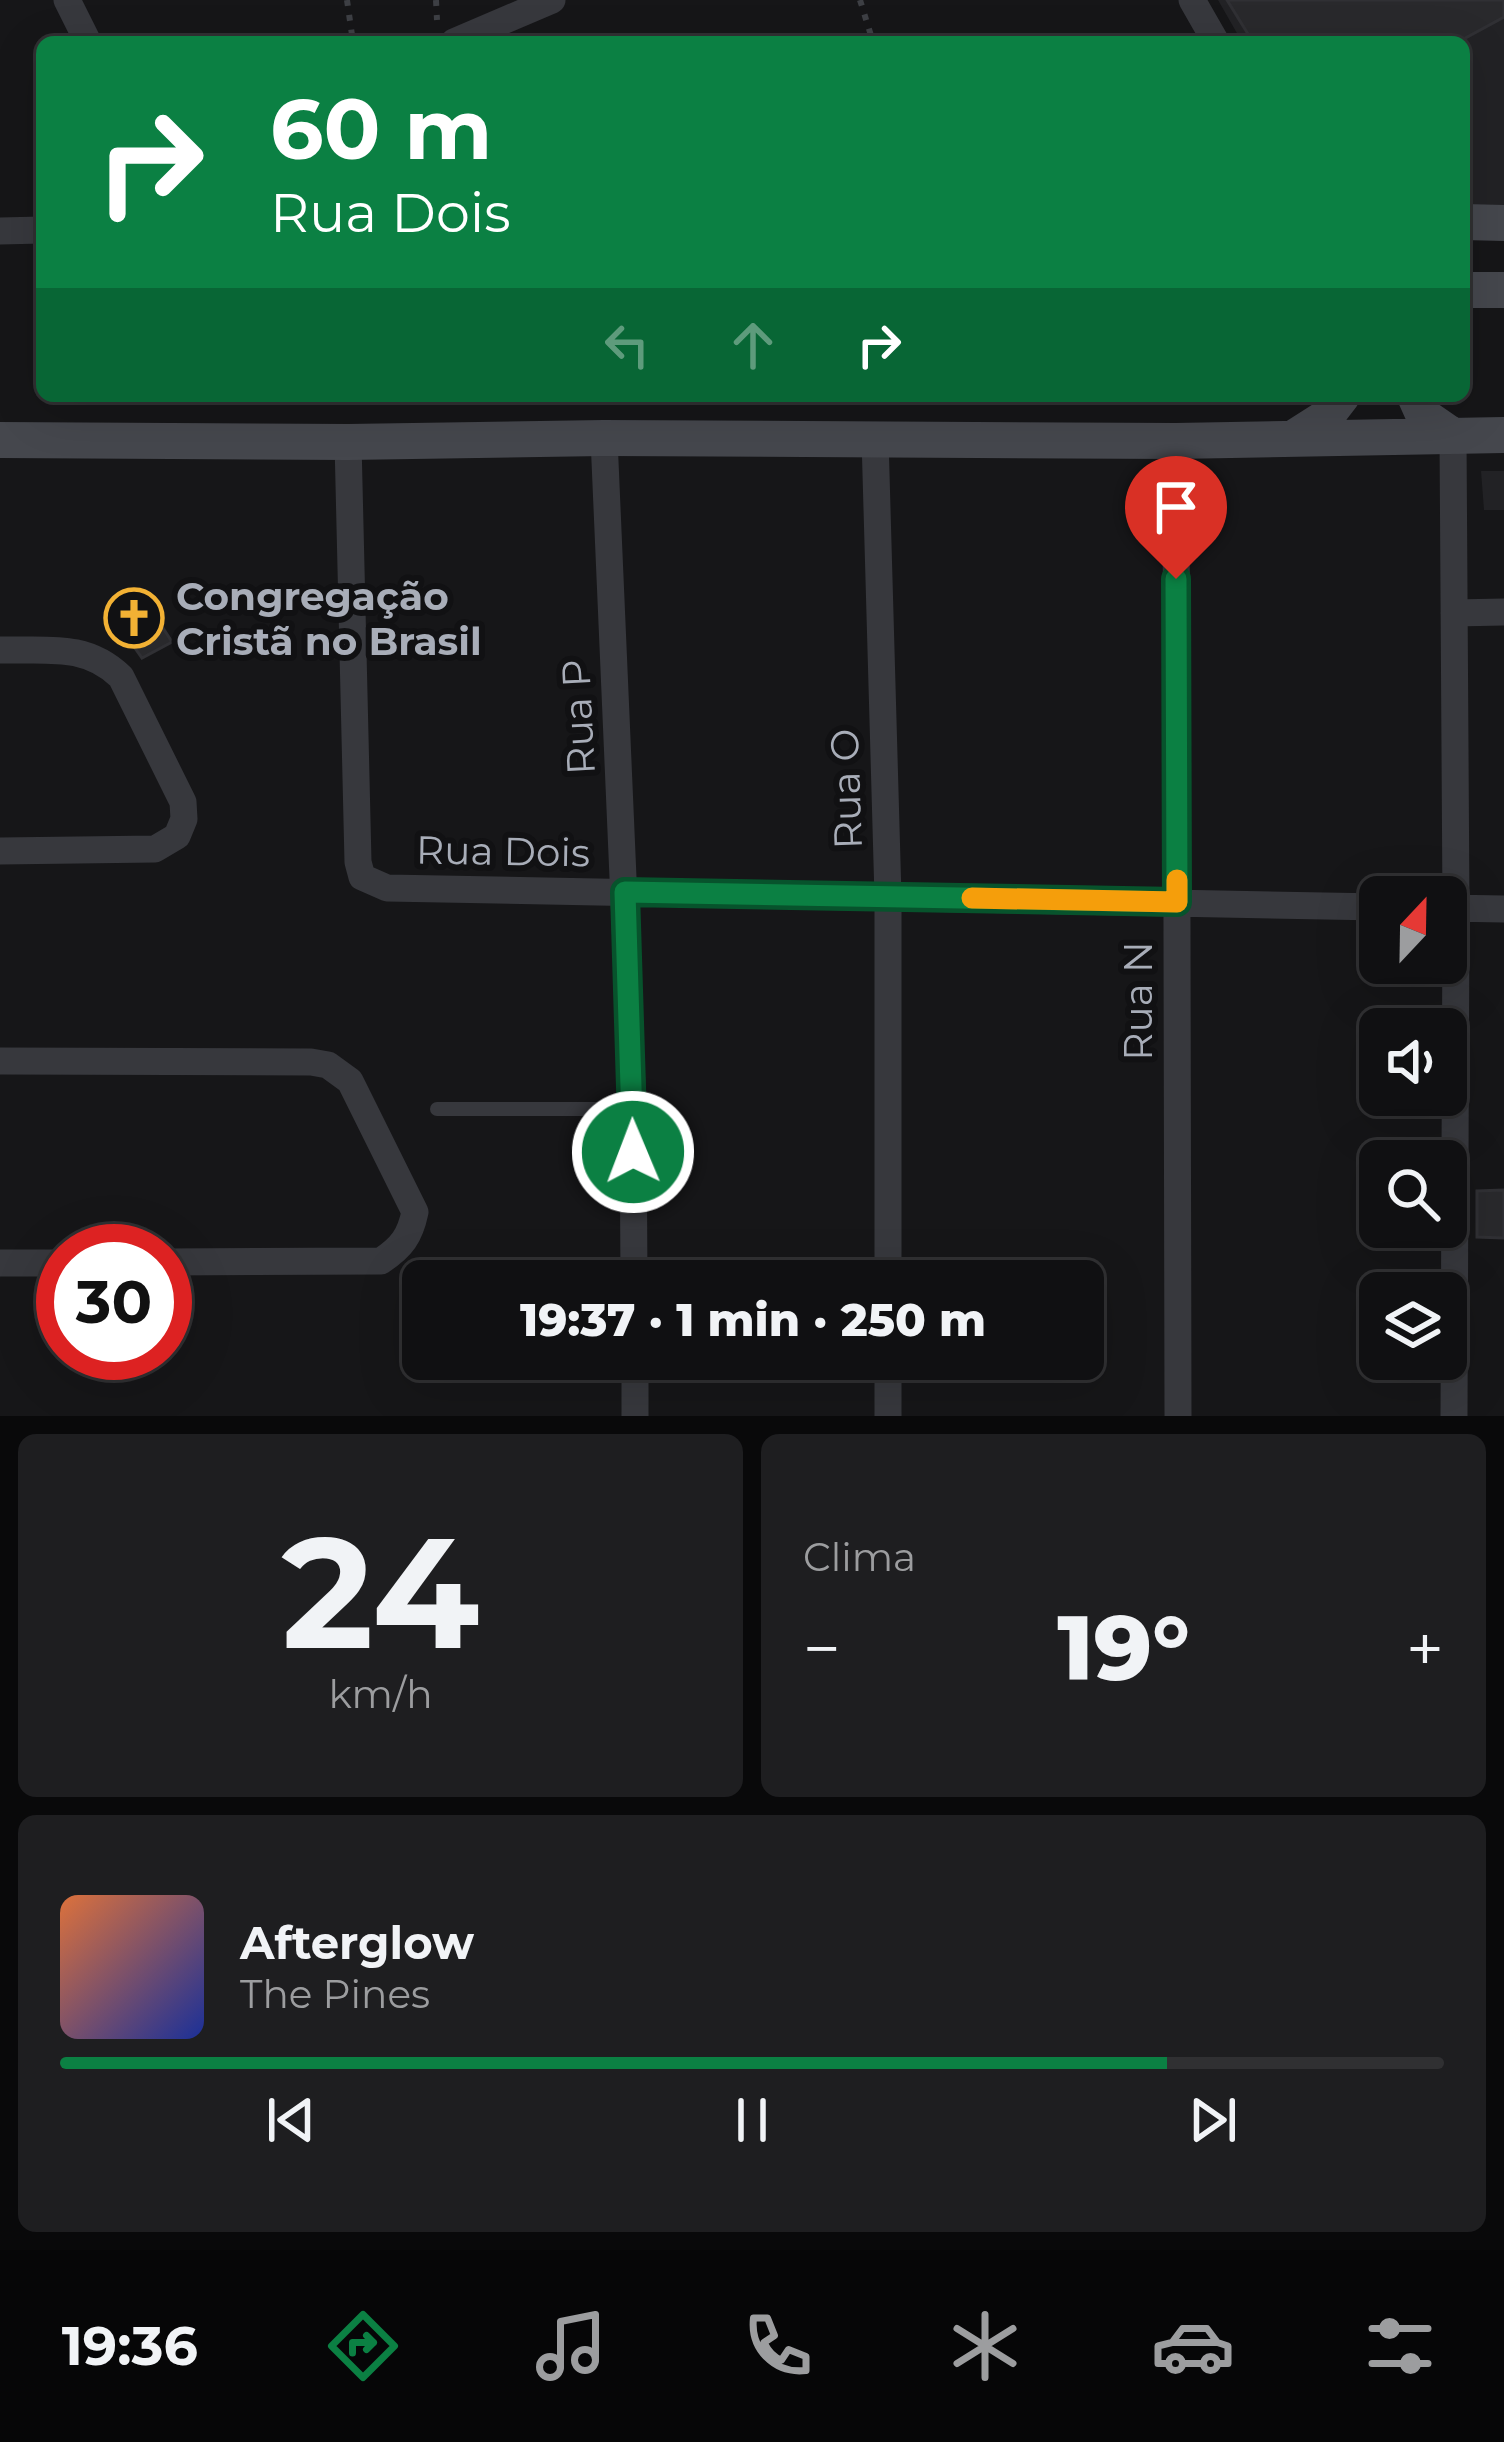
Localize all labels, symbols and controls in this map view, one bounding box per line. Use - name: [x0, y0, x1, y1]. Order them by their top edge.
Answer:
- text: 60 m: [270, 78, 492, 180]
- icon: right: [72, 84, 228, 240]
- text: Rua Dois: [270, 180, 511, 246]
- icon: left: [594, 312, 660, 378]
- icon: ahead: [720, 312, 786, 378]
- icon: right: [846, 312, 912, 378]
- pin: [1125, 456, 1227, 579]
- icon: arrive: [1143, 474, 1209, 540]
- place label: Congregação Cristã no Brasil: [176, 572, 482, 665]
- church icon: Congregação Cristã no Brasil: [103, 587, 165, 649]
- street label: Rua P: [551, 658, 605, 776]
- street label: Rua O: [820, 728, 872, 850]
- street label: Rua Dois: [416, 825, 590, 877]
- north arrow: [1359, 876, 1467, 984]
- map controls: [1359, 876, 1467, 1380]
- street label: Rua N: [1114, 941, 1162, 1061]
- button: sound: [1359, 1008, 1467, 1116]
- position arrow: [570, 1089, 696, 1215]
- button: search: [1359, 1140, 1467, 1248]
- speed limit sign: 30: [36, 1224, 192, 1380]
- button: layers: [1359, 1272, 1467, 1380]
- text: 19:37 · 1 min · 250 m: [520, 1292, 986, 1347]
- text: 24: [282, 1497, 479, 1687]
- text: Clima: [803, 1533, 916, 1581]
- text: 19°: [1057, 1593, 1190, 1703]
- text: −: [803, 1608, 841, 1689]
- text: +: [1406, 1608, 1444, 1689]
- text: km/h: [328, 1670, 433, 1718]
- text: Afterglow: [240, 1915, 474, 1970]
- text: The Pines: [240, 1970, 430, 2018]
- icon: previous: [258, 2087, 324, 2153]
- icon: pause: [719, 2087, 785, 2153]
- icon: next: [1180, 2087, 1246, 2153]
- icon: directions: [321, 2304, 405, 2388]
- icon: music: [529, 2304, 613, 2388]
- icon: phone: [736, 2304, 820, 2388]
- icon: climate: [943, 2304, 1027, 2388]
- icon: car: [1151, 2304, 1235, 2388]
- icon: filters: [1358, 2304, 1442, 2388]
- text: 19:36: [62, 2313, 198, 2379]

